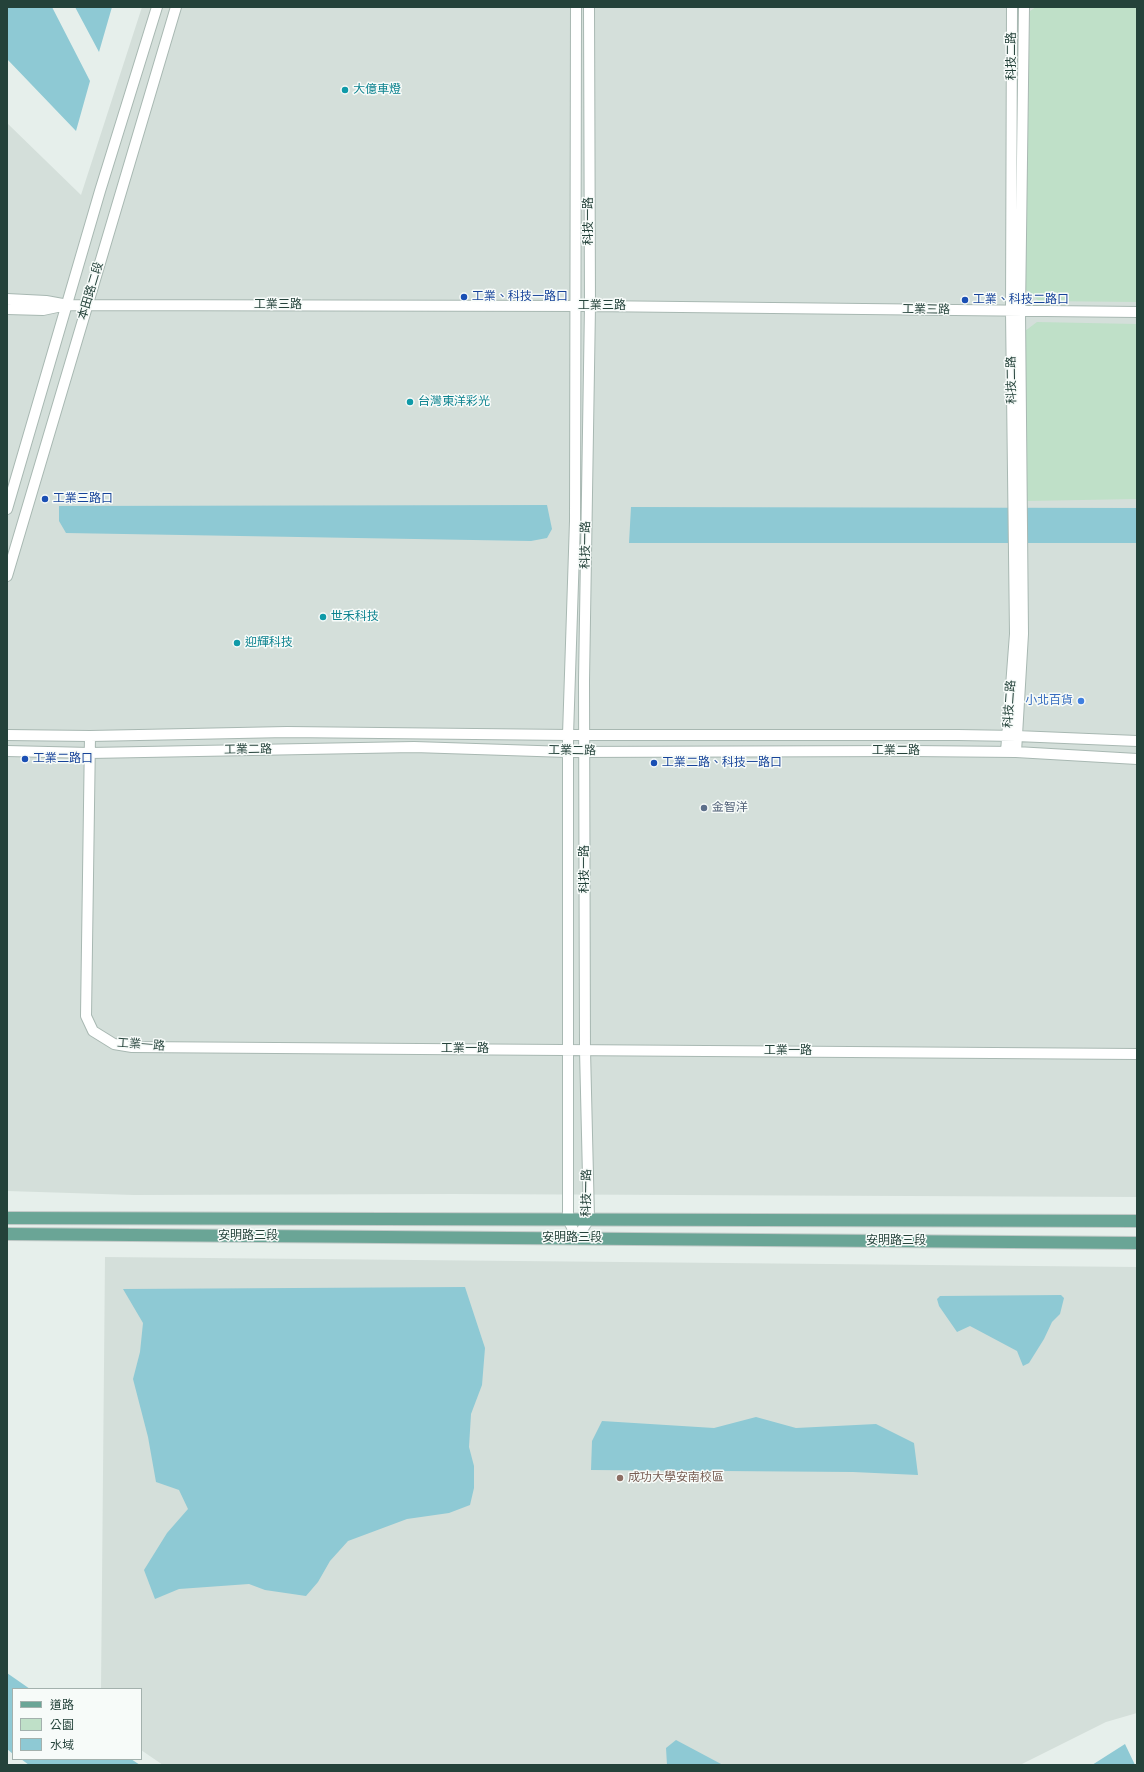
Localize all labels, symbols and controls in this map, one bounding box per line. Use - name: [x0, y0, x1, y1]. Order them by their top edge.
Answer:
- street label: 科技二路: [1005, 32, 1019, 80]
- place label: 大億車燈: [353, 83, 401, 97]
- marker: 大億車燈: [340, 85, 350, 95]
- street label: 科技一路: [582, 197, 596, 245]
- street label: 本田路二段: [75, 260, 107, 322]
- place label: 工業、科技一路口: [472, 290, 568, 304]
- marker: 工業、科技一路口: [459, 292, 469, 302]
- place label: 工業、科技二路口: [973, 293, 1069, 307]
- marker: 工業、科技二路口: [960, 295, 970, 305]
- street label: 工業三路: [254, 298, 302, 312]
- street label: 工業三路: [578, 299, 626, 313]
- street label: 工業三路: [902, 302, 950, 318]
- street label: 科技二路: [1004, 356, 1020, 404]
- place label: 台灣東洋彩光: [418, 395, 490, 409]
- marker: 台灣東洋彩光: [405, 397, 415, 407]
- place label: 工業三路口: [53, 492, 113, 506]
- marker: 工業三路口: [40, 494, 50, 504]
- street label: 科技一路: [578, 521, 594, 569]
- place label: 世禾科技: [331, 610, 379, 624]
- marker: 世禾科技: [318, 612, 328, 622]
- place label: 迎輝科技: [245, 636, 293, 650]
- marker: 迎輝科技: [232, 638, 242, 648]
- street label: 科技二路: [1001, 680, 1019, 728]
- place label: 小北百貨: [1025, 694, 1073, 708]
- marker: 小北百貨: [1076, 696, 1086, 706]
- street label: 工業二路: [224, 742, 272, 758]
- street label: 工業二路: [548, 743, 596, 759]
- street label: 工業二路: [872, 744, 920, 758]
- place label: 工業二路口: [33, 752, 93, 766]
- marker: 工業二路口: [20, 754, 30, 764]
- place label: 工業二路、科技一路口: [662, 756, 782, 770]
- marker: 工業二路、科技一路口: [649, 758, 659, 768]
- place label: 金智洋: [712, 801, 748, 815]
- marker: 金智洋: [699, 803, 709, 813]
- street label: 科技一路: [578, 845, 592, 893]
- street label: 工業一路: [117, 1036, 165, 1054]
- street label: 工業一路: [441, 1042, 489, 1056]
- street label: 工業一路: [764, 1044, 812, 1058]
- street label: 科技一路: [579, 1169, 595, 1217]
- street label: 安明路三段: [218, 1229, 278, 1243]
- street label: 安明路三段: [542, 1231, 602, 1245]
- street label: 安明路三段: [866, 1234, 926, 1248]
- place label: 成功大學安南校區: [628, 1471, 724, 1485]
- marker: 成功大學安南校區: [615, 1473, 625, 1483]
- legend: [12, 1688, 142, 1760]
- text: 道路: [50, 1698, 74, 1713]
- text: 公園: [50, 1718, 74, 1733]
- text: 水域: [50, 1738, 74, 1753]

